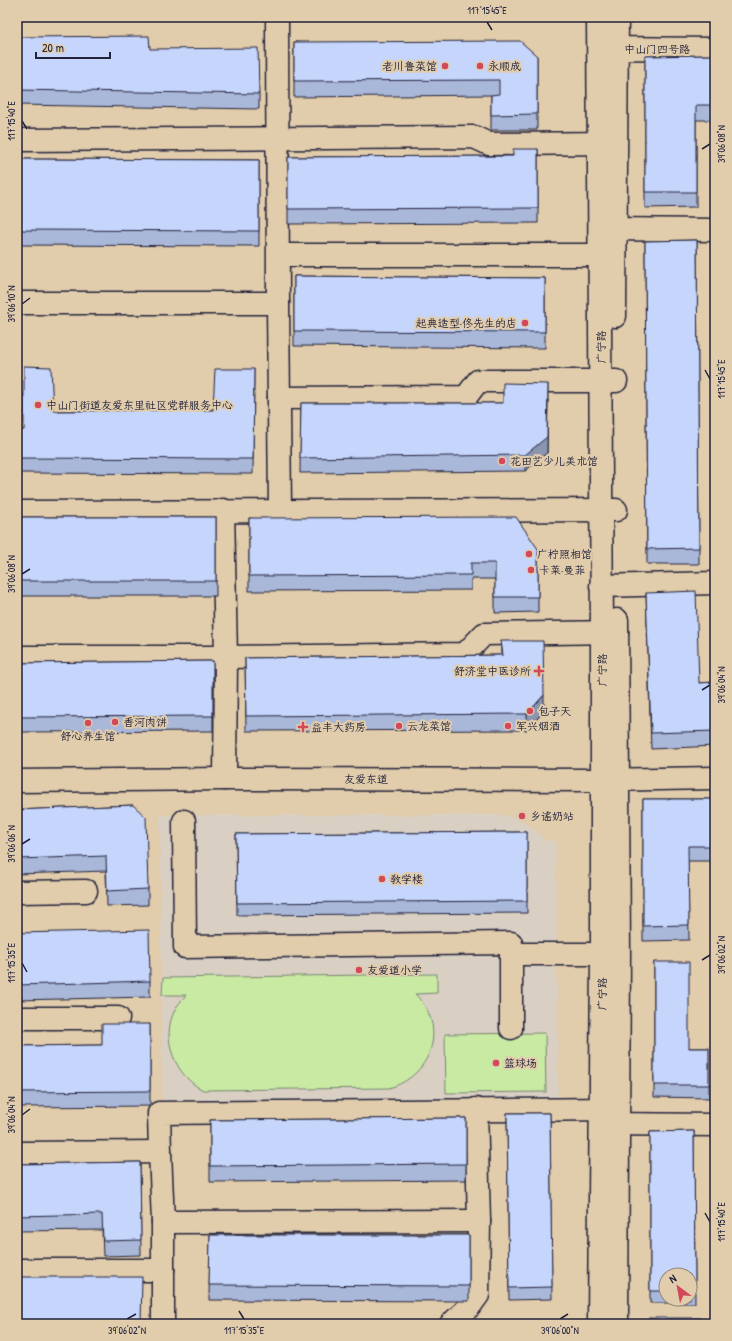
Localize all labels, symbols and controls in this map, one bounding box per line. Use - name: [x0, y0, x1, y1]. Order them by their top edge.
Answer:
- text: 117°15'45"E: [467, 4, 507, 17]
- scale bar: [36, 34, 110, 60]
- text: 20 m: [42, 39, 64, 56]
- street label: 中山门四号路: [624, 42, 690, 56]
- place label: 老川鲁菜馆: [382, 59, 437, 73]
- place label: 永顺成: [488, 59, 521, 73]
- marker: 老川鲁菜馆: [440, 61, 450, 71]
- marker: 永顺成: [475, 61, 485, 71]
- text: 117°15'40"E: [5, 101, 18, 141]
- text: 39°06'08"N: [715, 125, 728, 163]
- text: 39°06'10"N: [5, 285, 18, 323]
- place label: 起典造型·佟先生的店: [416, 316, 517, 330]
- marker: 起典造型·佟先生的店: [520, 318, 530, 328]
- street label: 广宁路: [594, 331, 608, 364]
- text: 117°15'45"E: [715, 359, 728, 399]
- place label: 中山门街道友爱东里社区党群服务中心: [46, 398, 233, 412]
- marker: 中山门街道友爱东里社区党群服务中心: [33, 400, 43, 410]
- place label: 花田艺少儿美术馆: [510, 454, 598, 468]
- marker: 花田艺少儿美术馆: [497, 456, 507, 466]
- place label: 广柠照相馆: [537, 547, 592, 561]
- marker: 广柠照相馆: [524, 549, 534, 559]
- text: 39°06'08"N: [5, 555, 18, 593]
- place label: 卡莱·曼菲: [539, 563, 585, 577]
- marker: 卡莱·曼菲: [526, 565, 536, 575]
- street label: 广宁路: [595, 654, 609, 687]
- place label: 舒济堂中医诊所: [454, 664, 531, 678]
- marker: 舒济堂中医诊所: [534, 666, 544, 676]
- text: 39°06'04"N: [715, 666, 728, 704]
- place label: 包子天: [538, 704, 571, 718]
- marker: 包子天: [525, 706, 535, 716]
- place label: 香河肉饼: [123, 715, 167, 729]
- marker: 香河肉饼: [110, 717, 120, 727]
- marker: 舒心养生馆: [83, 718, 93, 728]
- place label: 云龙菜馆: [407, 719, 451, 733]
- place label: 军兴烟酒: [516, 719, 560, 733]
- place label: 益丰大药房: [311, 720, 366, 734]
- marker: 云龙菜馆: [394, 721, 404, 731]
- marker: 军兴烟酒: [503, 721, 513, 731]
- marker: 益丰大药房: [298, 722, 308, 732]
- place label: 舒心养生馆: [61, 729, 116, 743]
- street label: 友爱东道: [344, 772, 388, 786]
- place label: 乡谣奶站: [530, 809, 574, 823]
- marker: 乡谣奶站: [517, 811, 527, 821]
- text: 39°06'06"N: [5, 825, 18, 863]
- place label: 教学楼: [390, 872, 423, 886]
- marker: 教学楼: [377, 874, 387, 884]
- text: 39°06'02"N: [715, 936, 728, 974]
- text: 117°15'35"E: [5, 942, 18, 983]
- place label: 友爱道小学: [367, 963, 422, 977]
- marker: 友爱道小学: [354, 965, 364, 975]
- street label: 广宁路: [595, 977, 609, 1011]
- place label: 篮球场: [504, 1056, 537, 1070]
- marker: 篮球场: [491, 1058, 501, 1068]
- text: 39°06'04"N: [5, 1096, 18, 1134]
- text: 117°15'40"E: [715, 1202, 728, 1242]
- north arrow: [658, 1267, 698, 1307]
- text: N: [667, 1271, 679, 1286]
- text: 39°06'02"N: [108, 1324, 146, 1337]
- text: 117°15'35"E: [224, 1324, 265, 1337]
- text: 39°06'00"N: [541, 1324, 579, 1337]

